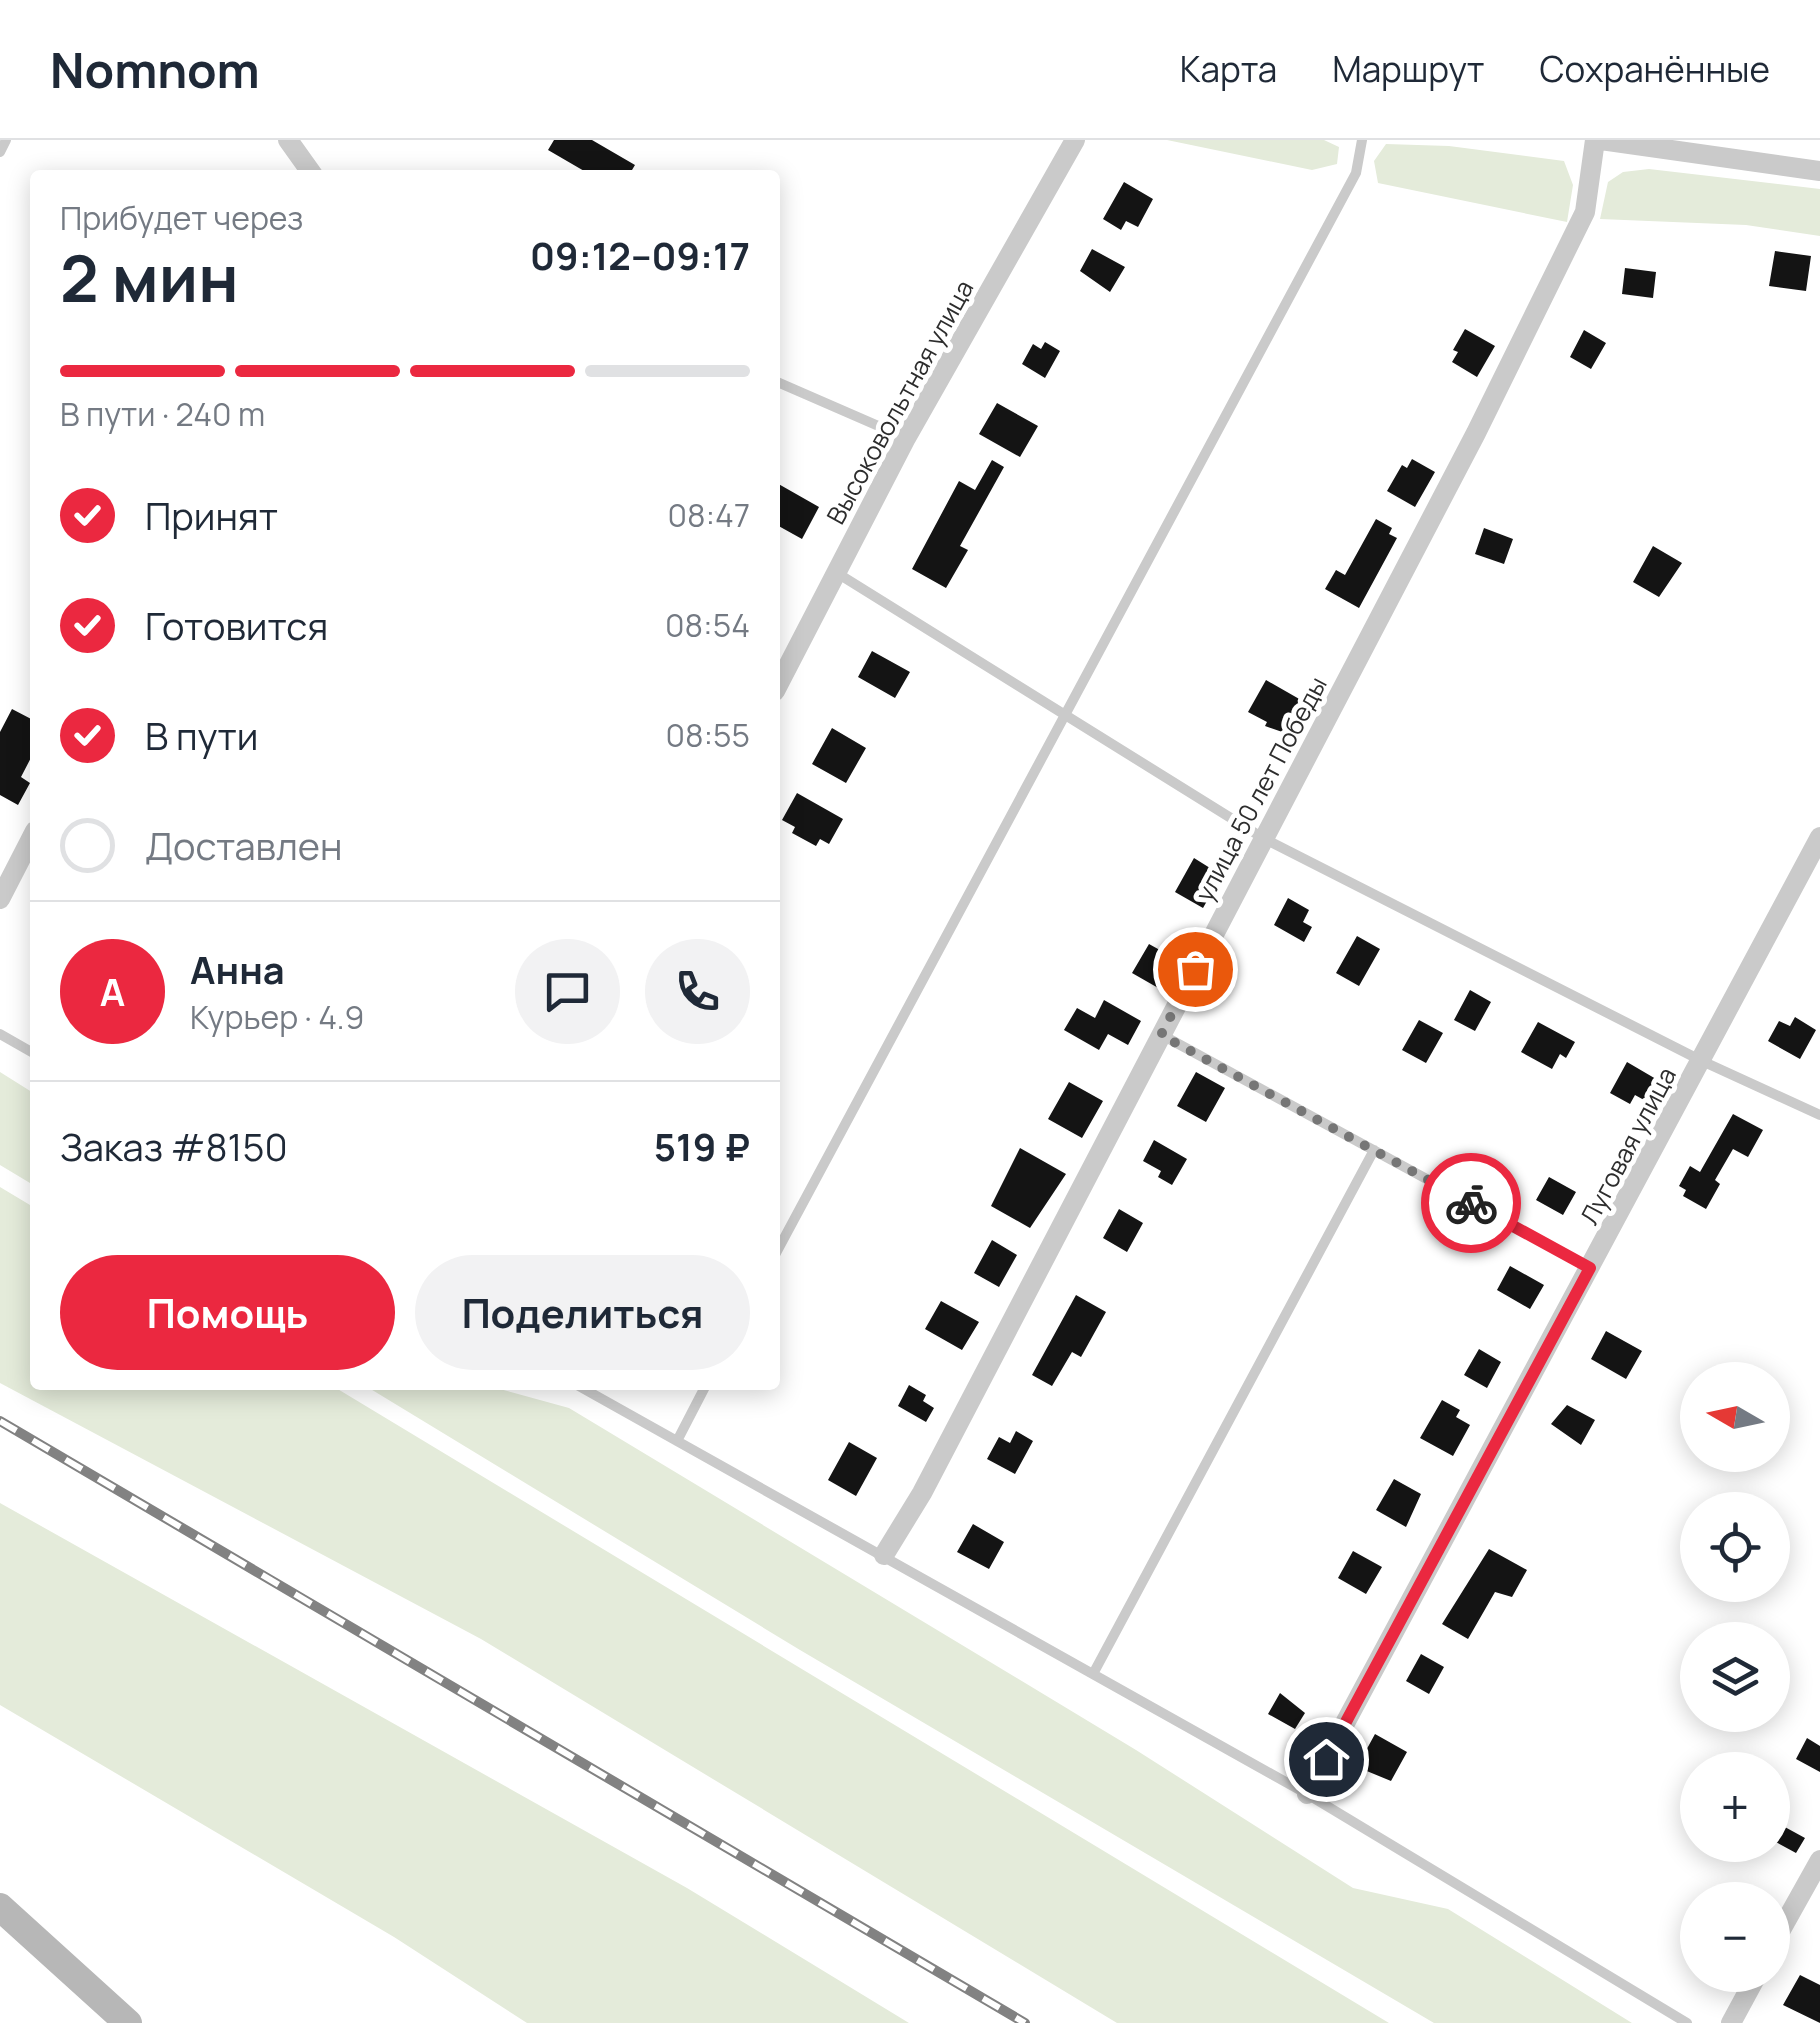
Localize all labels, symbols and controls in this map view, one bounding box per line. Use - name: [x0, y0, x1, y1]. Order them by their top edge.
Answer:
- text: Nomnom: [50, 37, 260, 102]
- text: Карта: [1180, 45, 1277, 93]
- text: Маршрут: [1332, 45, 1485, 93]
- text: Сохранённые: [1540, 45, 1770, 93]
- text: Прибудет через: [60, 196, 303, 240]
- text: 09:12–09:17: [530, 229, 750, 281]
- text: 2 мин: [60, 233, 239, 322]
- street label: Высоковольтная улица: [818, 273, 981, 530]
- text: В пути · 240 m: [60, 392, 265, 436]
- icon: check: [60, 488, 115, 543]
- text: Принят: [145, 489, 278, 541]
- text: 08:47: [667, 493, 750, 537]
- icon: check: [60, 598, 115, 653]
- text: Готовится: [145, 599, 328, 651]
- text: 08:54: [665, 603, 750, 647]
- street label: улица 50 лет Победы: [1186, 670, 1335, 907]
- icon: check: [60, 708, 115, 763]
- text: В пути: [145, 709, 258, 761]
- text: 08:55: [665, 713, 750, 757]
- text: Доставлен: [145, 819, 343, 871]
- pin: [1153, 927, 1238, 1012]
- button: chat: [515, 939, 620, 1044]
- button: phone: [645, 939, 750, 1044]
- icon: bag: [1168, 942, 1223, 997]
- text: Анна: [190, 943, 285, 995]
- text: А: [100, 965, 125, 1017]
- text: Курьер · 4.9: [190, 995, 364, 1039]
- street label: Луговая улица: [1571, 1061, 1684, 1231]
- text: Заказ #8150: [60, 1120, 288, 1172]
- text: 519 ₽: [654, 1120, 750, 1172]
- courier: [1421, 1153, 1521, 1253]
- icon: bike: [1444, 1176, 1499, 1231]
- button: Помощь: [60, 1255, 395, 1370]
- button: Поделиться: [415, 1255, 750, 1370]
- north arrow: [1680, 1362, 1790, 1472]
- map controls: [1680, 1362, 1790, 1992]
- button: locate: [1680, 1492, 1790, 1602]
- button: layers: [1680, 1622, 1790, 1732]
- pin: [1284, 1717, 1369, 1802]
- icon: home: [1299, 1732, 1354, 1787]
- button: +: [1680, 1752, 1790, 1862]
- button: −: [1680, 1882, 1790, 1992]

